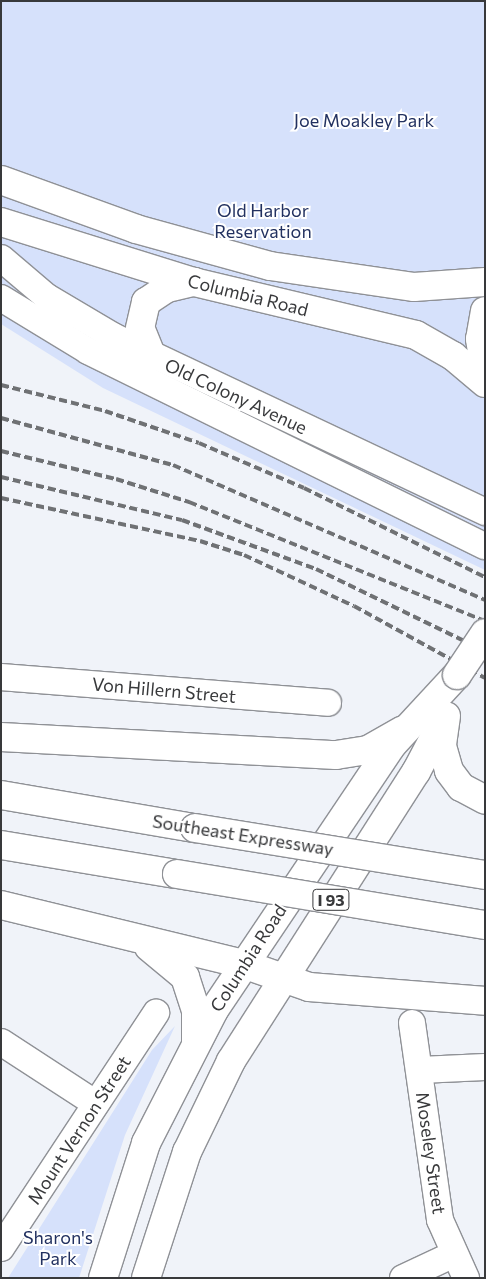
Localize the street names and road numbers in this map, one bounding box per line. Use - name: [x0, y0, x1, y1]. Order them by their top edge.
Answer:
- street label: Columbia Road: [185, 270, 311, 320]
- street label: Old Colony Avenue: [161, 354, 311, 438]
- street label: Von Hillern Street: [91, 673, 237, 707]
- street label: Southeast Expressway: [151, 810, 335, 860]
- road number: I 93: [312, 886, 350, 914]
- street label: Columbia Road: [205, 900, 291, 1016]
- street label: Mount Vernon Street: [23, 1052, 135, 1208]
- street label: Moseley Street: [412, 1091, 450, 1215]

